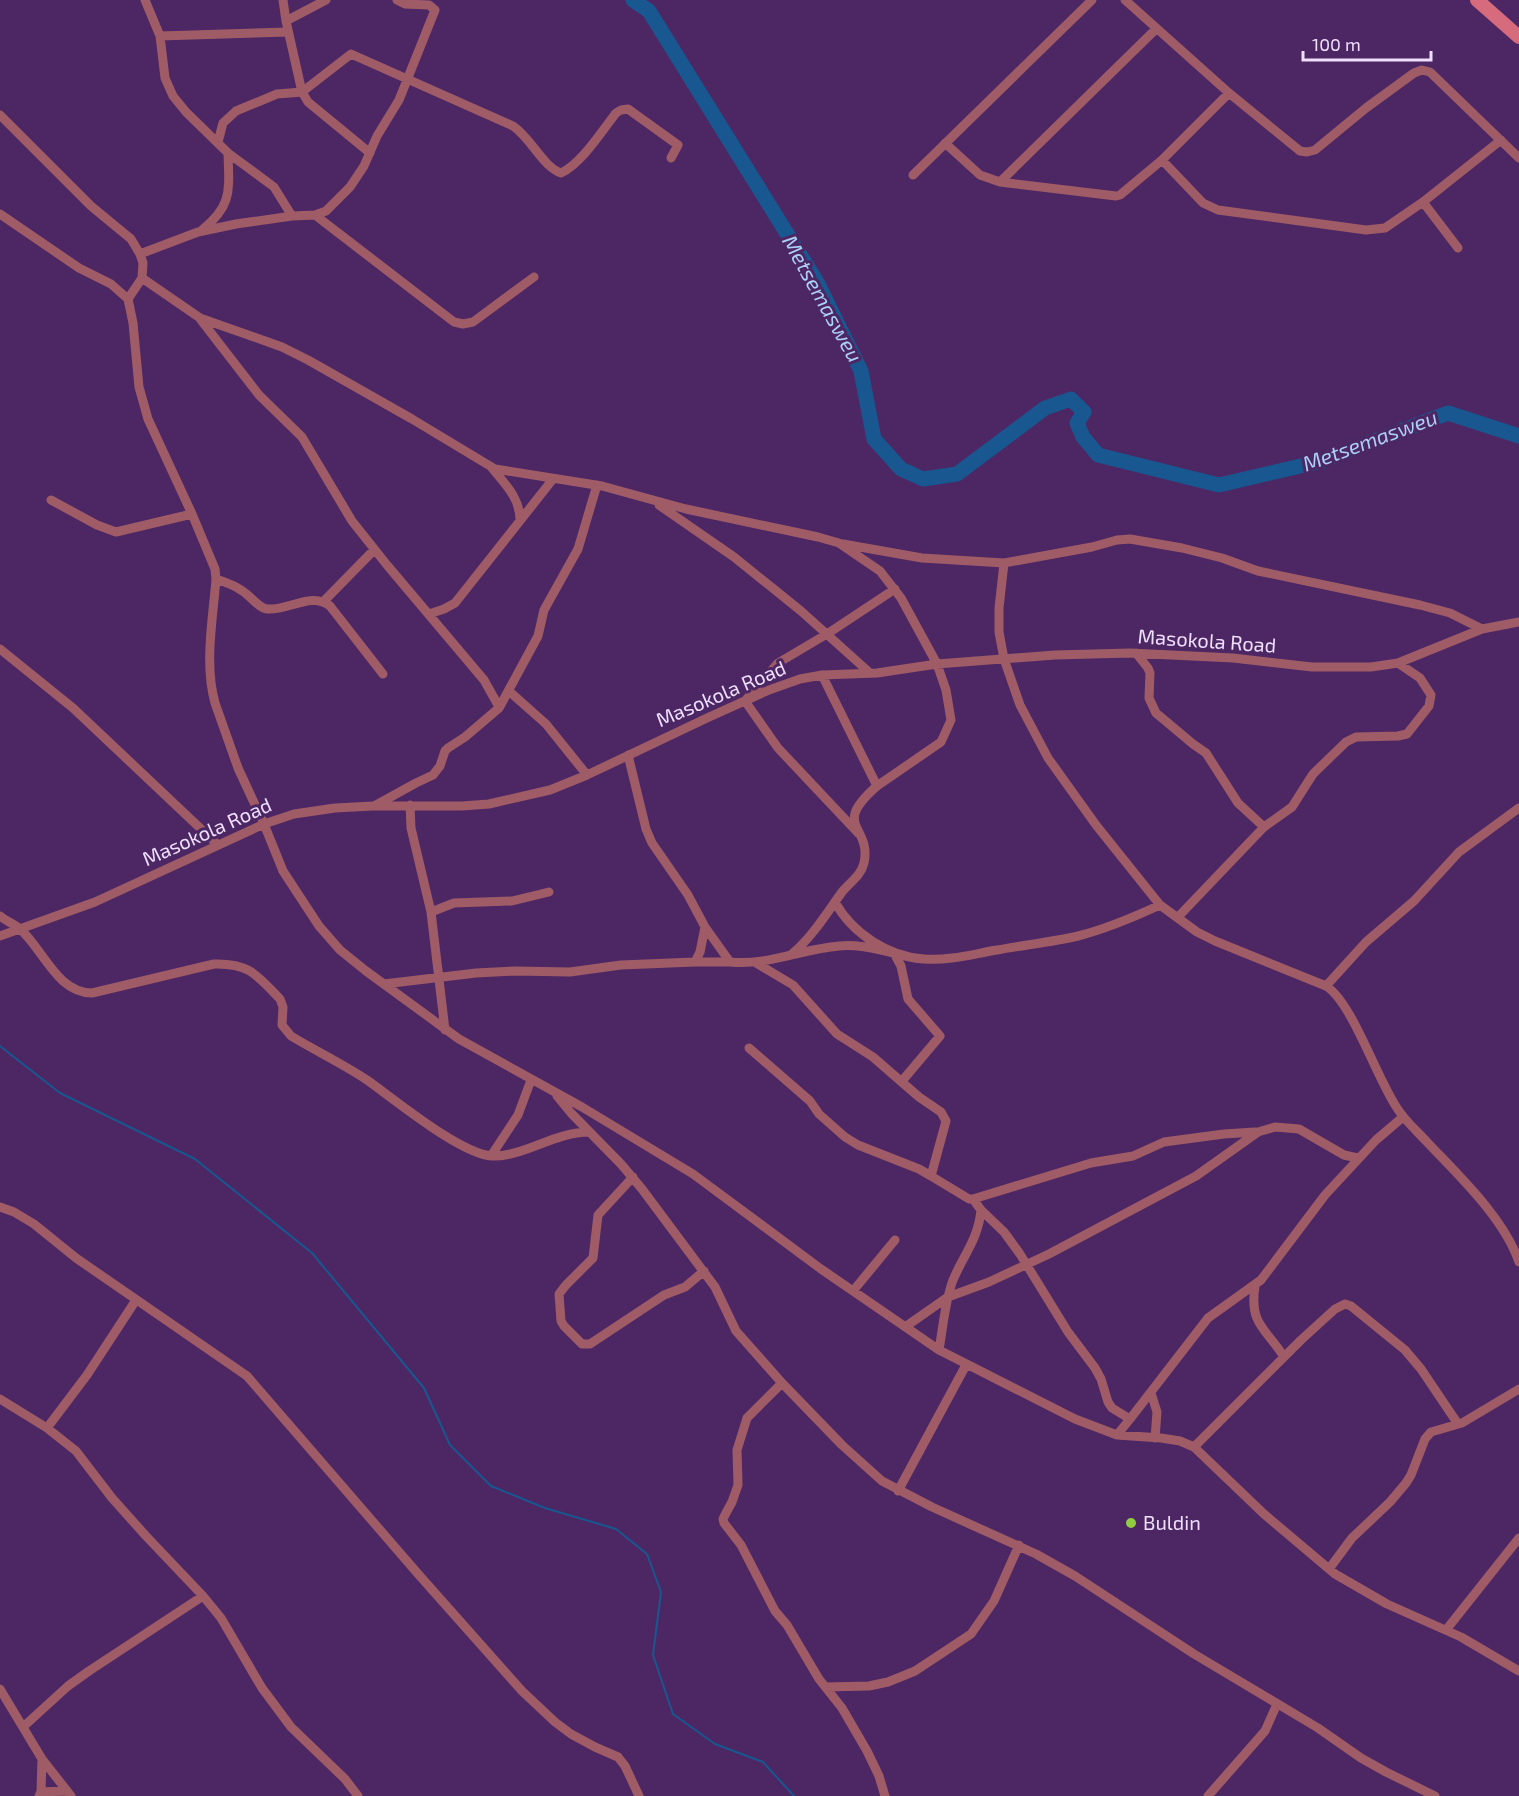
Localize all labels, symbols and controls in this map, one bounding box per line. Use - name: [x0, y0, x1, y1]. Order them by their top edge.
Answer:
- scale bar: [1303, 24, 1430, 62]
- text: 100 m: [1312, 33, 1361, 55]
- water label: Metsemasweu: [778, 230, 869, 366]
- water label: Metsemasweu: [1299, 404, 1440, 476]
- street label: Masokola Road: [1137, 623, 1277, 657]
- street label: Masokola Road: [652, 655, 789, 731]
- street label: Masokola Road: [138, 792, 275, 870]
- place label: Buldin: [1143, 1510, 1201, 1534]
- marker: Buldin: [1124, 1516, 1138, 1530]

